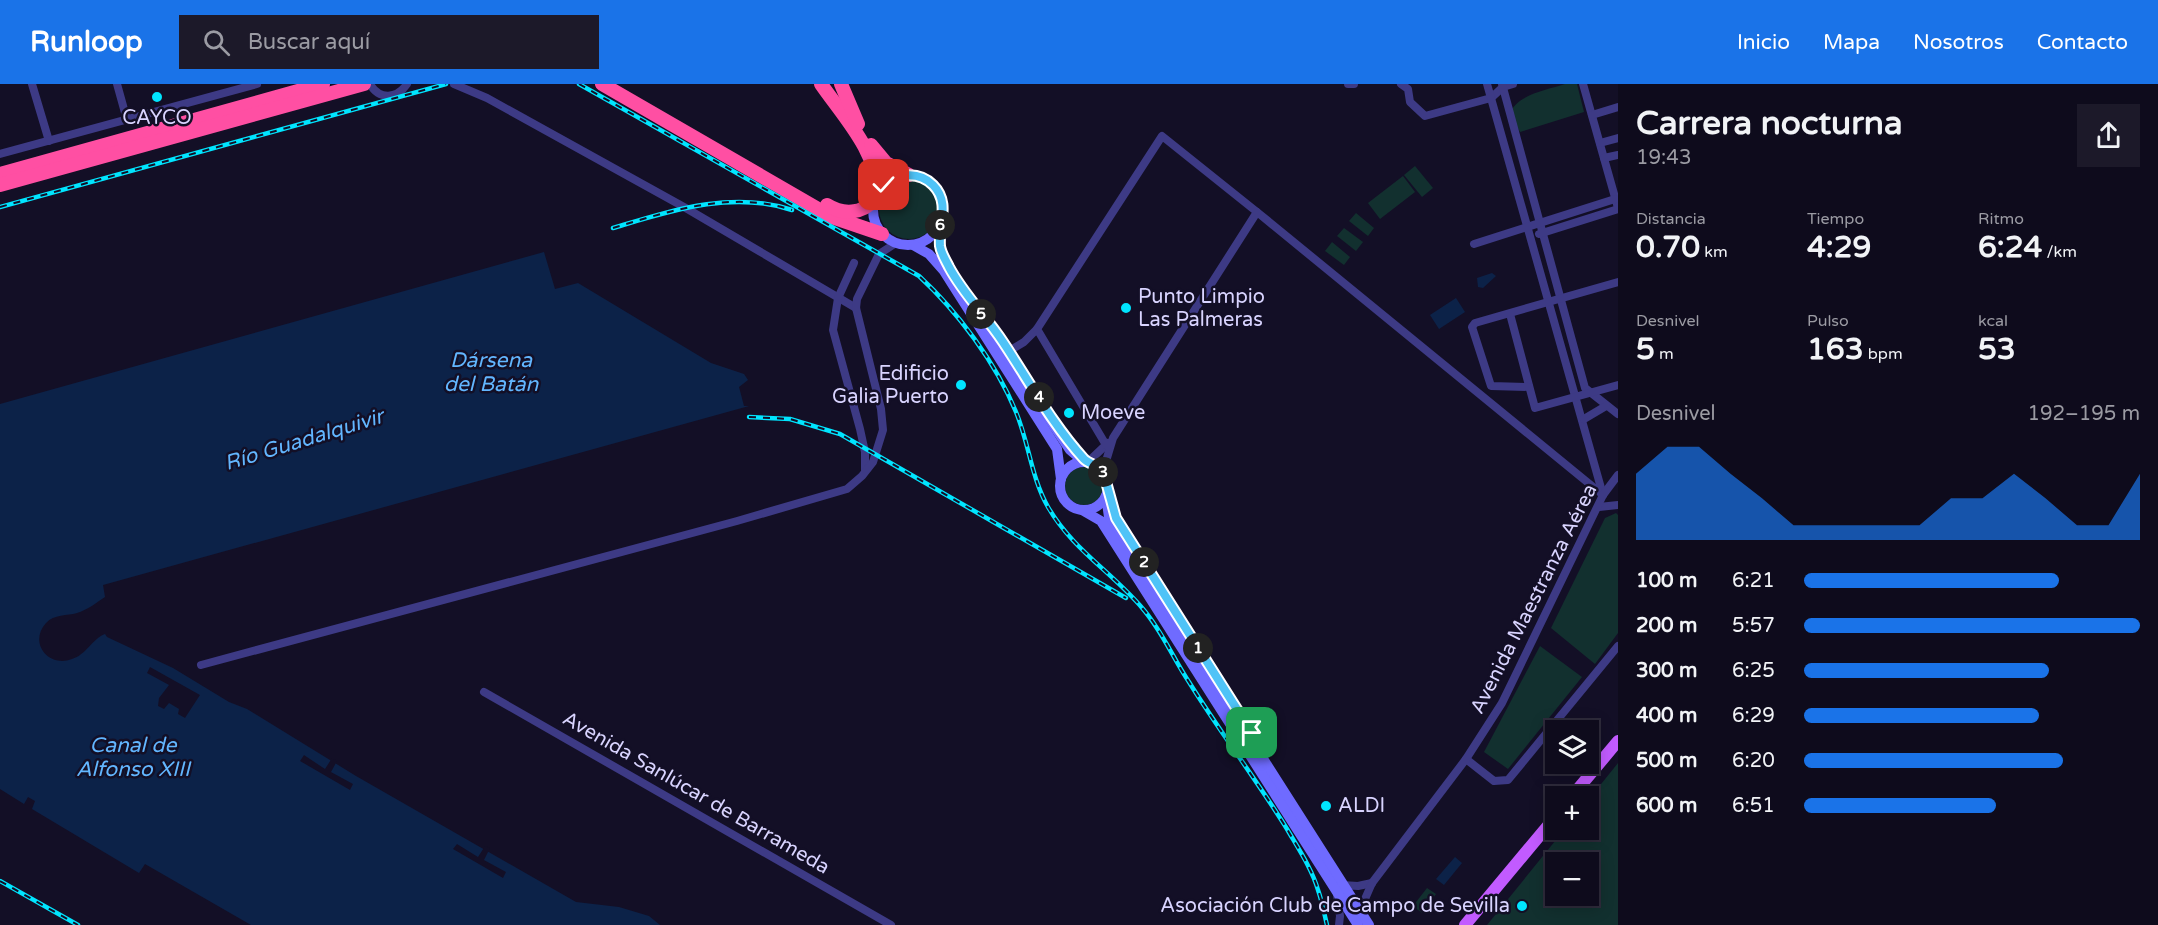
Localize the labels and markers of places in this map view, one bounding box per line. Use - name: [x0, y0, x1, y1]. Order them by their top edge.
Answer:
- marker: CAYCO: [150, 90, 164, 104]
- place label: CAYCO: [122, 106, 192, 130]
- pin: [858, 159, 909, 210]
- pin: 6: [925, 210, 955, 240]
- place label: Punto Limpio Las Palmeras: [1138, 285, 1265, 332]
- pin: 5: [966, 299, 996, 329]
- marker: Punto Limpio Las Palmeras: [1119, 301, 1133, 315]
- place label: Edificio Galia Puerto: [832, 362, 949, 409]
- marker: Edificio Galia Puerto: [954, 378, 968, 392]
- pin: 4: [1024, 382, 1054, 412]
- place label: Moeve: [1081, 401, 1145, 425]
- marker: Moeve: [1062, 406, 1076, 420]
- pin: 3: [1088, 457, 1118, 487]
- pin: 2: [1129, 547, 1159, 577]
- pin: 1: [1183, 633, 1213, 663]
- pin: [1226, 707, 1277, 758]
- place label: ALDI: [1338, 794, 1385, 818]
- marker: ALDI: [1319, 799, 1333, 813]
- place label: Asociación Club de Campo de Sevilla: [1160, 894, 1510, 918]
- marker: Asociación Club de Campo de Sevilla: [1515, 899, 1529, 913]

